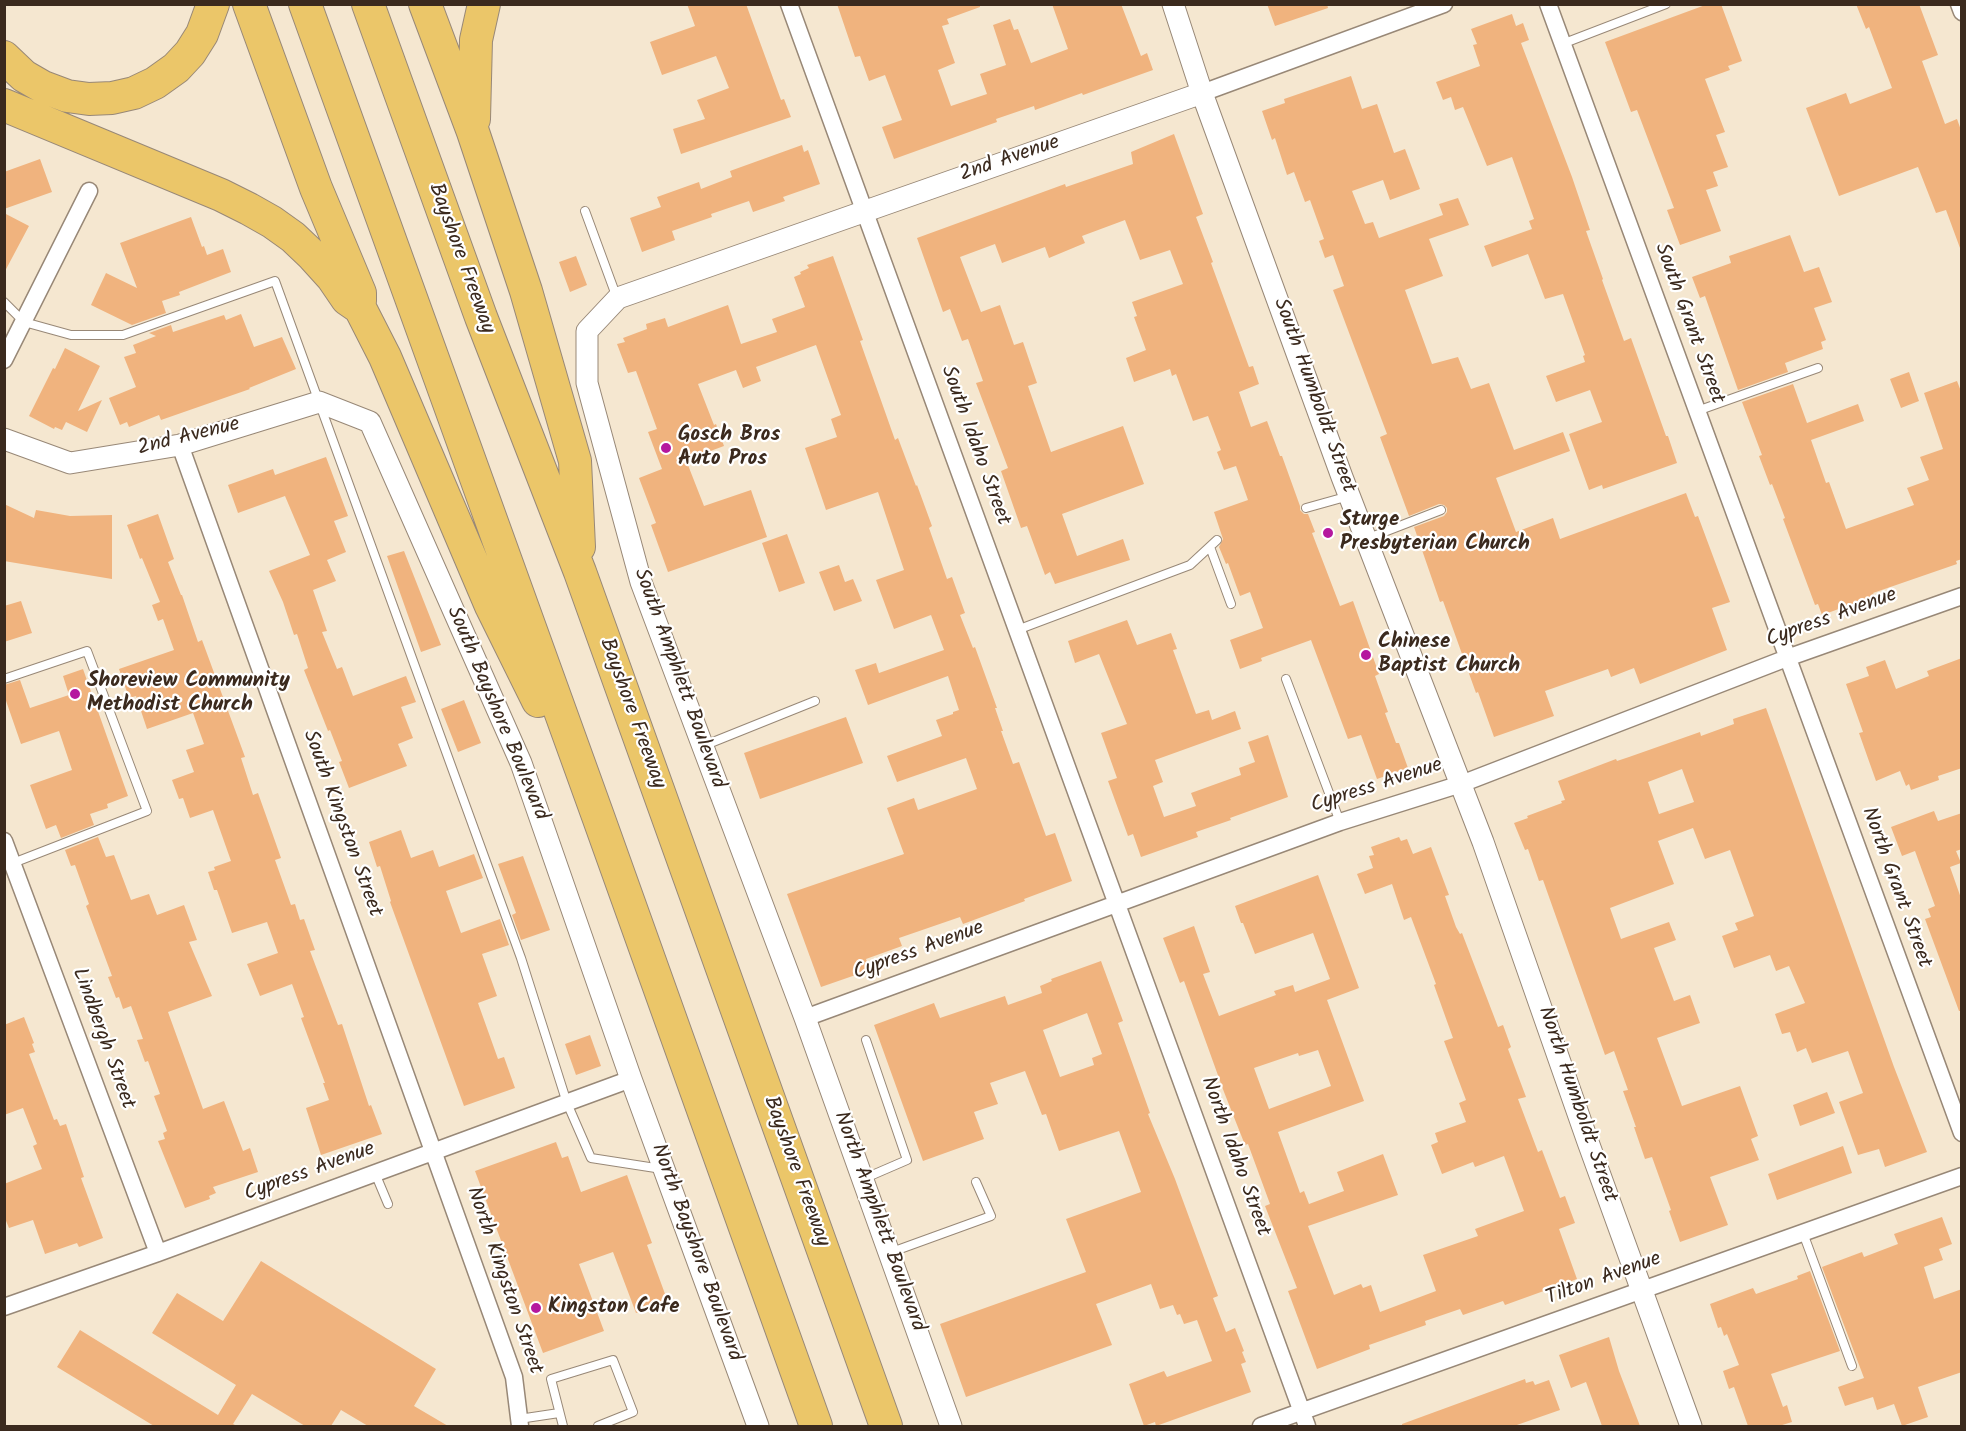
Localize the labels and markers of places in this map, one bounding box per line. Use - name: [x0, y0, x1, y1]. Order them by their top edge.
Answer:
- place label: Gosch Bros Auto Pros: [678, 423, 780, 473]
- marker: Gosch Bros Auto Pros: [659, 441, 673, 455]
- place label: Sturge Presbyterian Church: [1340, 508, 1530, 558]
- marker: Sturge Presbyterian Church: [1321, 526, 1335, 540]
- place label: Chinese Baptist Church: [1378, 630, 1520, 680]
- marker: Chinese Baptist Church: [1359, 648, 1373, 662]
- place label: Shoreview Community Methodist Church: [87, 669, 290, 719]
- marker: Shoreview Community Methodist Church: [68, 687, 82, 701]
- place label: Kingston Cafe: [548, 1295, 679, 1321]
- marker: Kingston Cafe: [529, 1301, 543, 1315]

